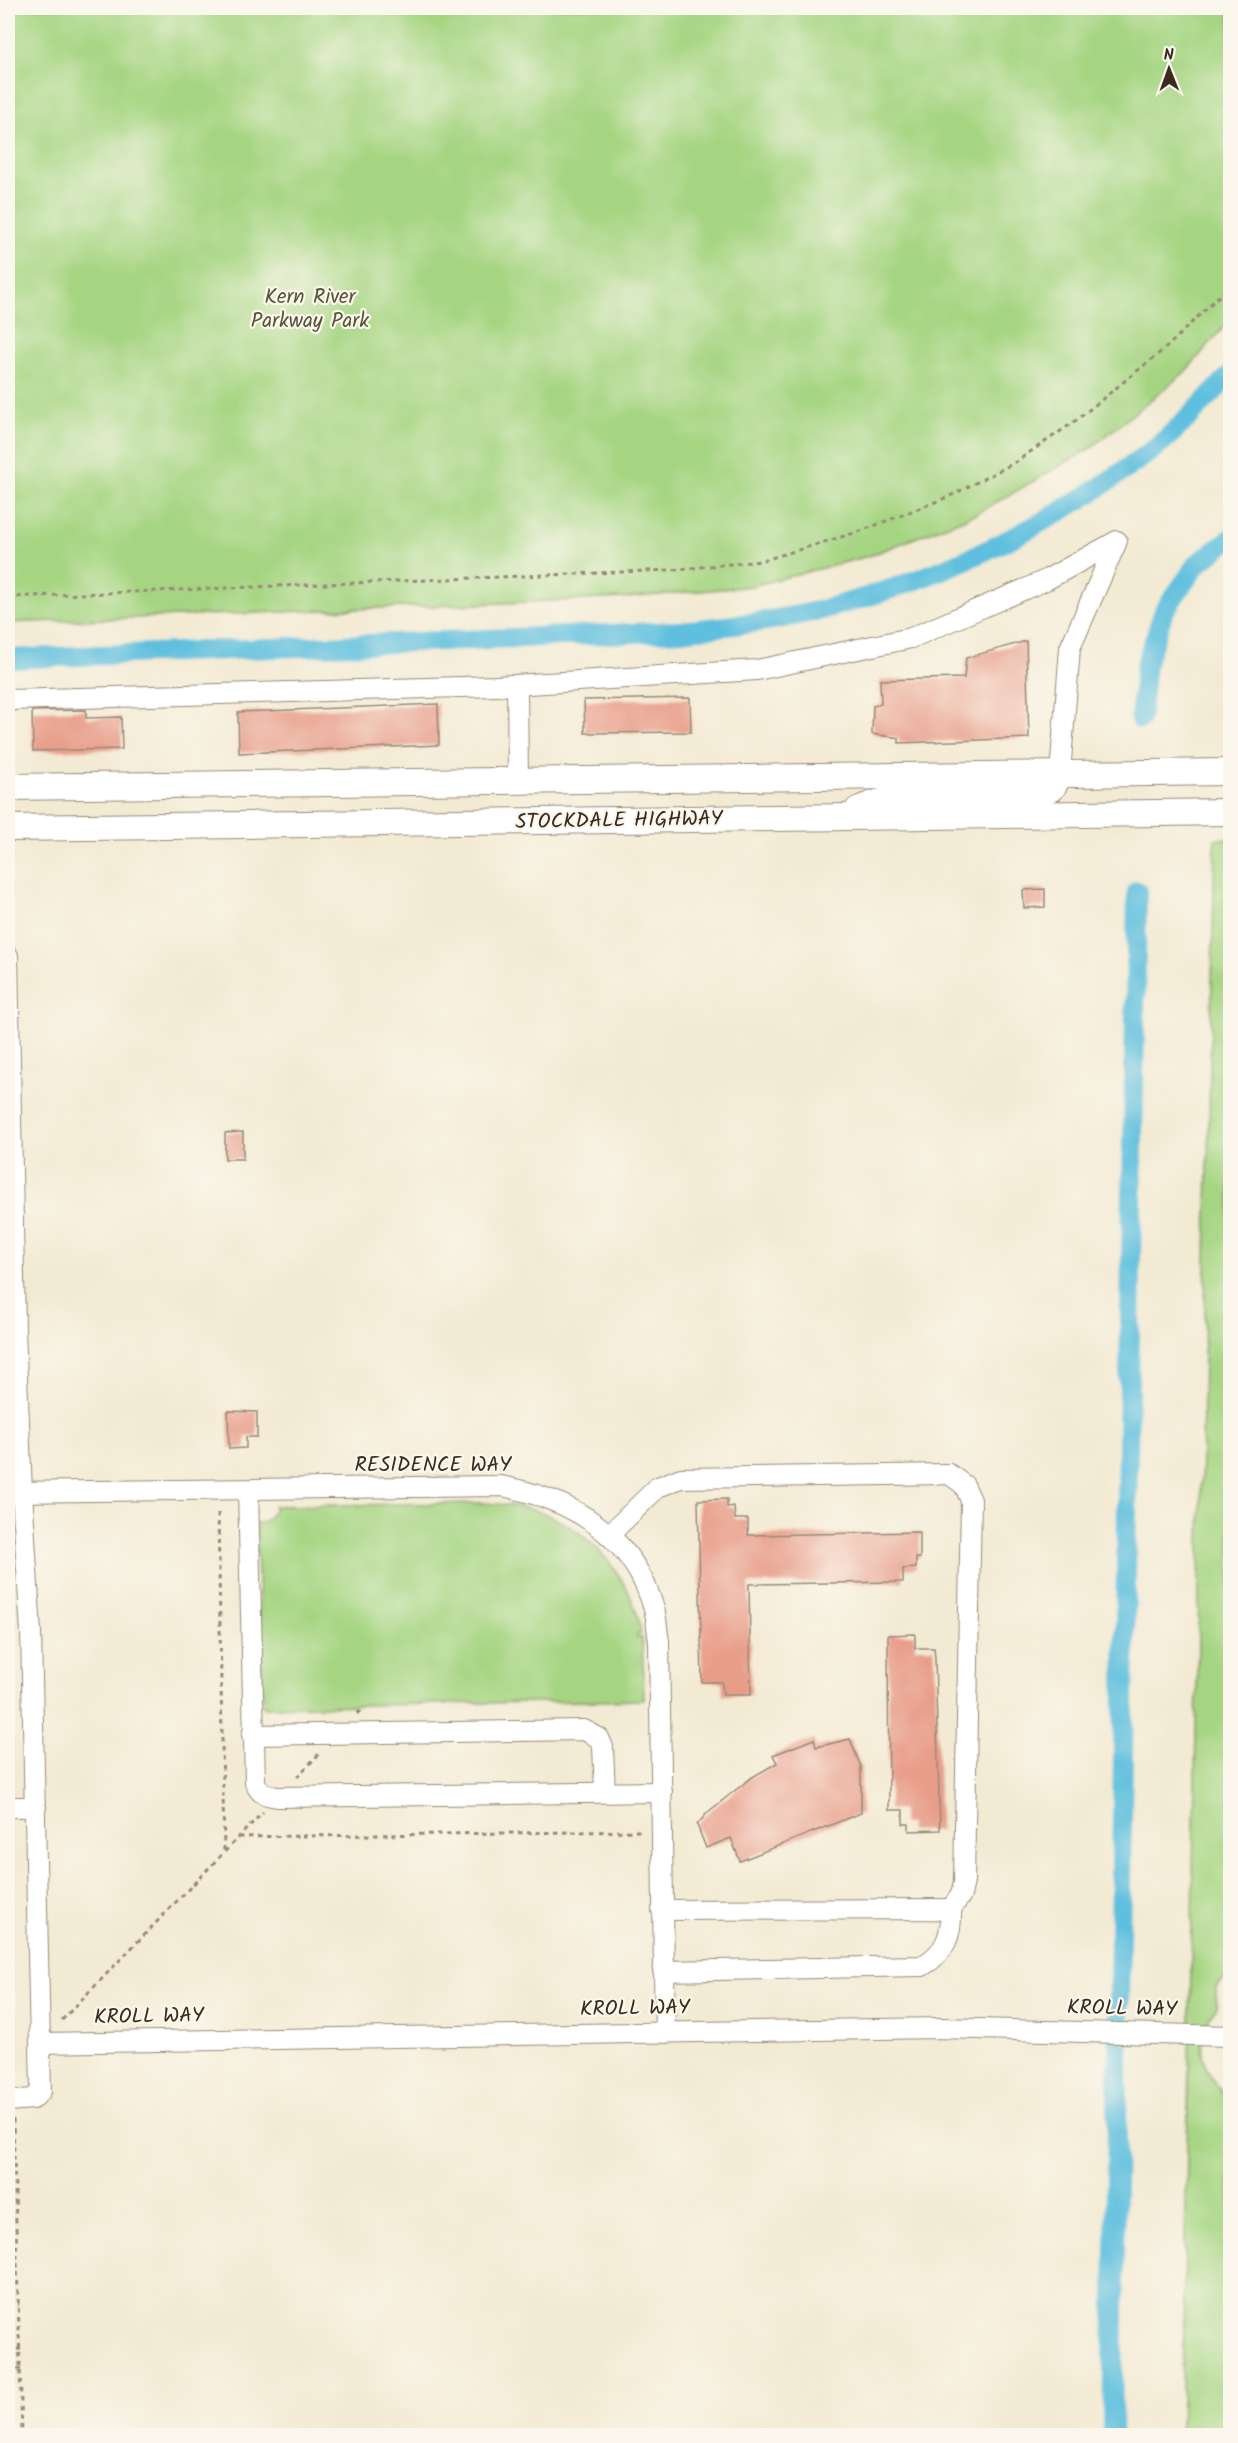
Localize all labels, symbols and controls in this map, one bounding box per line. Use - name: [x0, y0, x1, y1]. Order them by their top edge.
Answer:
- north arrow: [1139, 39, 1199, 99]
- text: N: [1163, 43, 1174, 68]
- park label: Kern River Parkway Park: [251, 281, 369, 338]
- street label: STOCKDALE HIGHWAY: [515, 803, 724, 839]
- street label: RESIDENCE WAY: [355, 1449, 512, 1482]
- street label: KROLL WAY: [580, 1992, 691, 2026]
- street label: KROLL WAY: [1067, 1992, 1178, 2026]
- street label: KROLL WAY: [94, 2000, 205, 2034]

